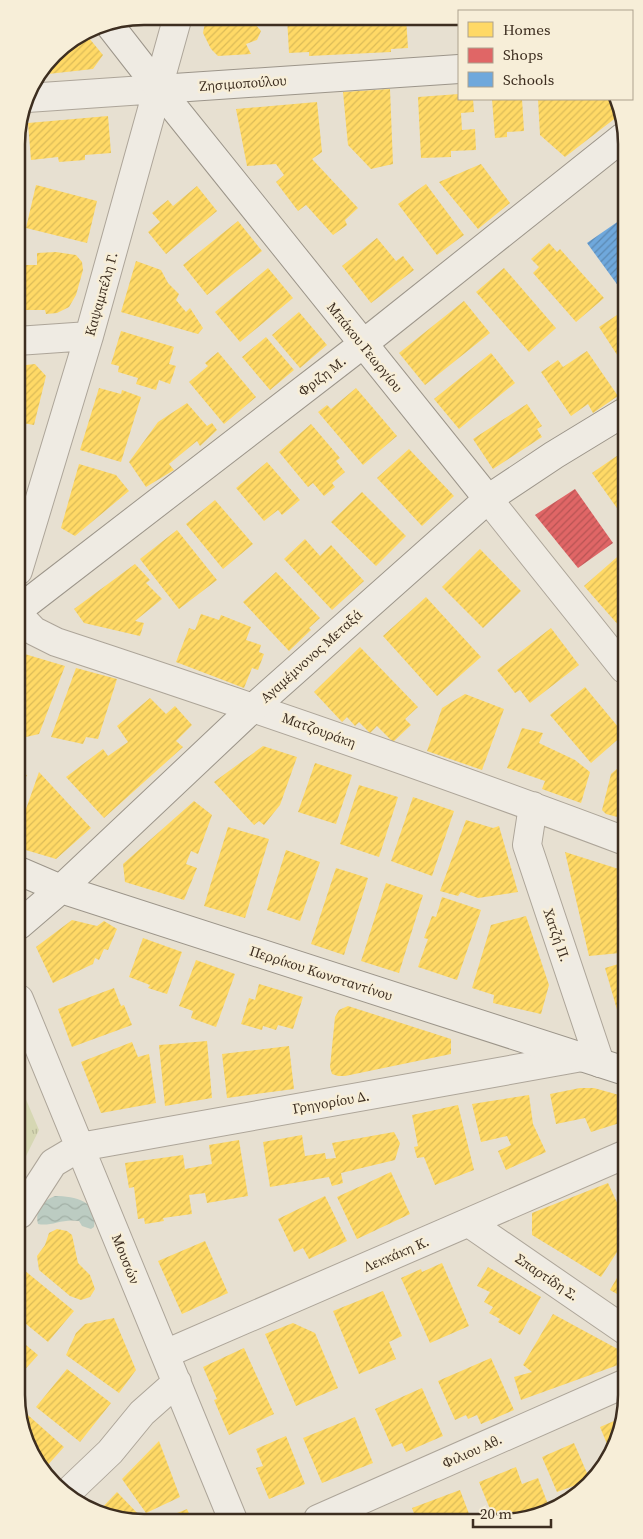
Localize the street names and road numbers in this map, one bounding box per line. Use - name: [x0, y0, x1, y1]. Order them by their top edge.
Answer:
- street label: Ζησιμοπούλου: [199, 70, 287, 96]
- street label: Καψαμπέλη Γ.: [79, 250, 123, 338]
- street label: Μπάκου Γεωργίου: [322, 298, 408, 396]
- street label: Φριζη Μ.: [294, 351, 350, 401]
- street label: Αγαμέμνονος Μεταξά: [256, 605, 366, 707]
- street label: Ματζουράκη: [279, 707, 359, 753]
- street label: Χατζή Π.: [539, 906, 575, 964]
- street label: Περρίκου Κωνσταντίνου: [247, 940, 395, 1006]
- street label: Γρηγορίου Δ.: [291, 1085, 371, 1119]
- street label: Μουσών: [107, 1231, 145, 1287]
- street label: Λεκκάκη Κ.: [360, 1231, 432, 1277]
- street label: Σπαρτίδη Σ.: [511, 1248, 583, 1306]
- street label: Φιλιου Αθ.: [439, 1429, 505, 1473]

